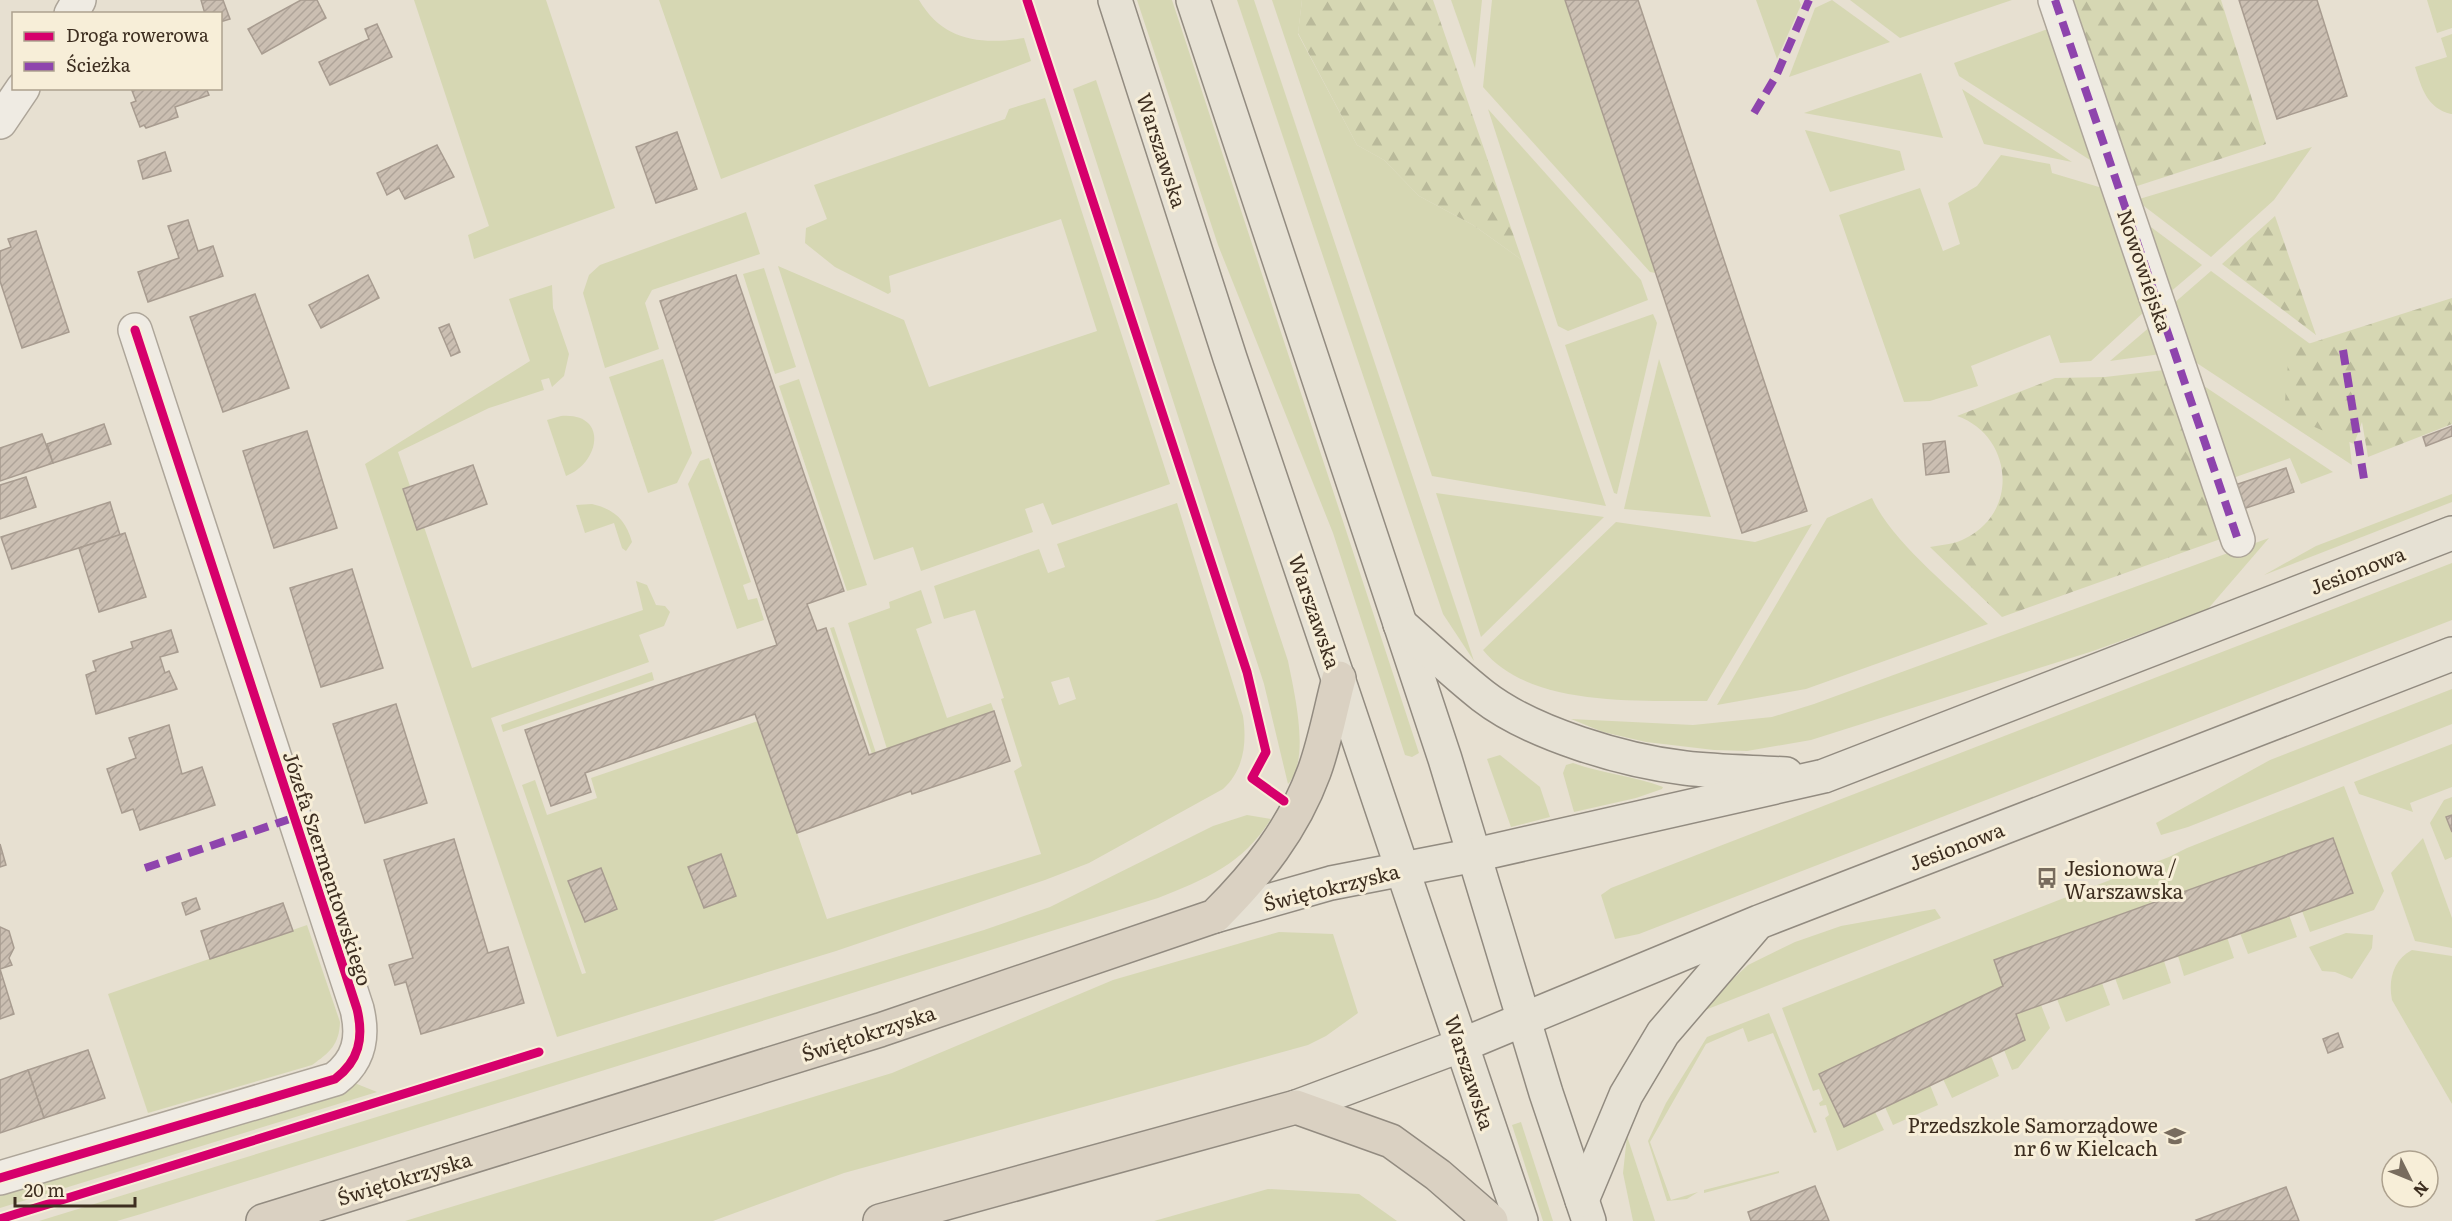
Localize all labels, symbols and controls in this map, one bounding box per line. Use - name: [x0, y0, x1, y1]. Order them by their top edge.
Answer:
- legend: [12, 12, 222, 90]
- text: Droga rowerowa: [66, 21, 209, 48]
- text: Ścieżka: [66, 51, 131, 78]
- street label: Warszawska: [1130, 89, 1196, 212]
- street label: Nowowiejska: [2111, 205, 2181, 336]
- street label: Jesionowa: [2305, 537, 2409, 601]
- street label: Warszawska: [1282, 550, 1350, 673]
- street label: Józefa Szermentowskiego: [277, 747, 381, 989]
- street label: Jesionowa: [1904, 813, 2008, 877]
- place label: Jesionowa / Warszawska: [2064, 852, 2184, 905]
- street label: Świętokrzyska: [1260, 855, 1402, 917]
- bus stop icon: Jesionowa / Warszawska: [2035, 866, 2059, 890]
- street label: Świętokrzyska: [797, 996, 939, 1068]
- street label: Warszawska: [1438, 1011, 1504, 1134]
- place label: Przedszkole Samorządowe nr 6 w Kielcach: [1907, 1109, 2158, 1162]
- school or university icon: Przedszkole Samorządowe nr 6 w Kielcach: [2163, 1124, 2187, 1148]
- street label: Świętokrzyska: [333, 1142, 475, 1212]
- north arrow: [2380, 1149, 2440, 1209]
- scale bar: [15, 1170, 135, 1208]
- text: 20 m: [24, 1176, 65, 1203]
- text: N: [2408, 1177, 2435, 1203]

